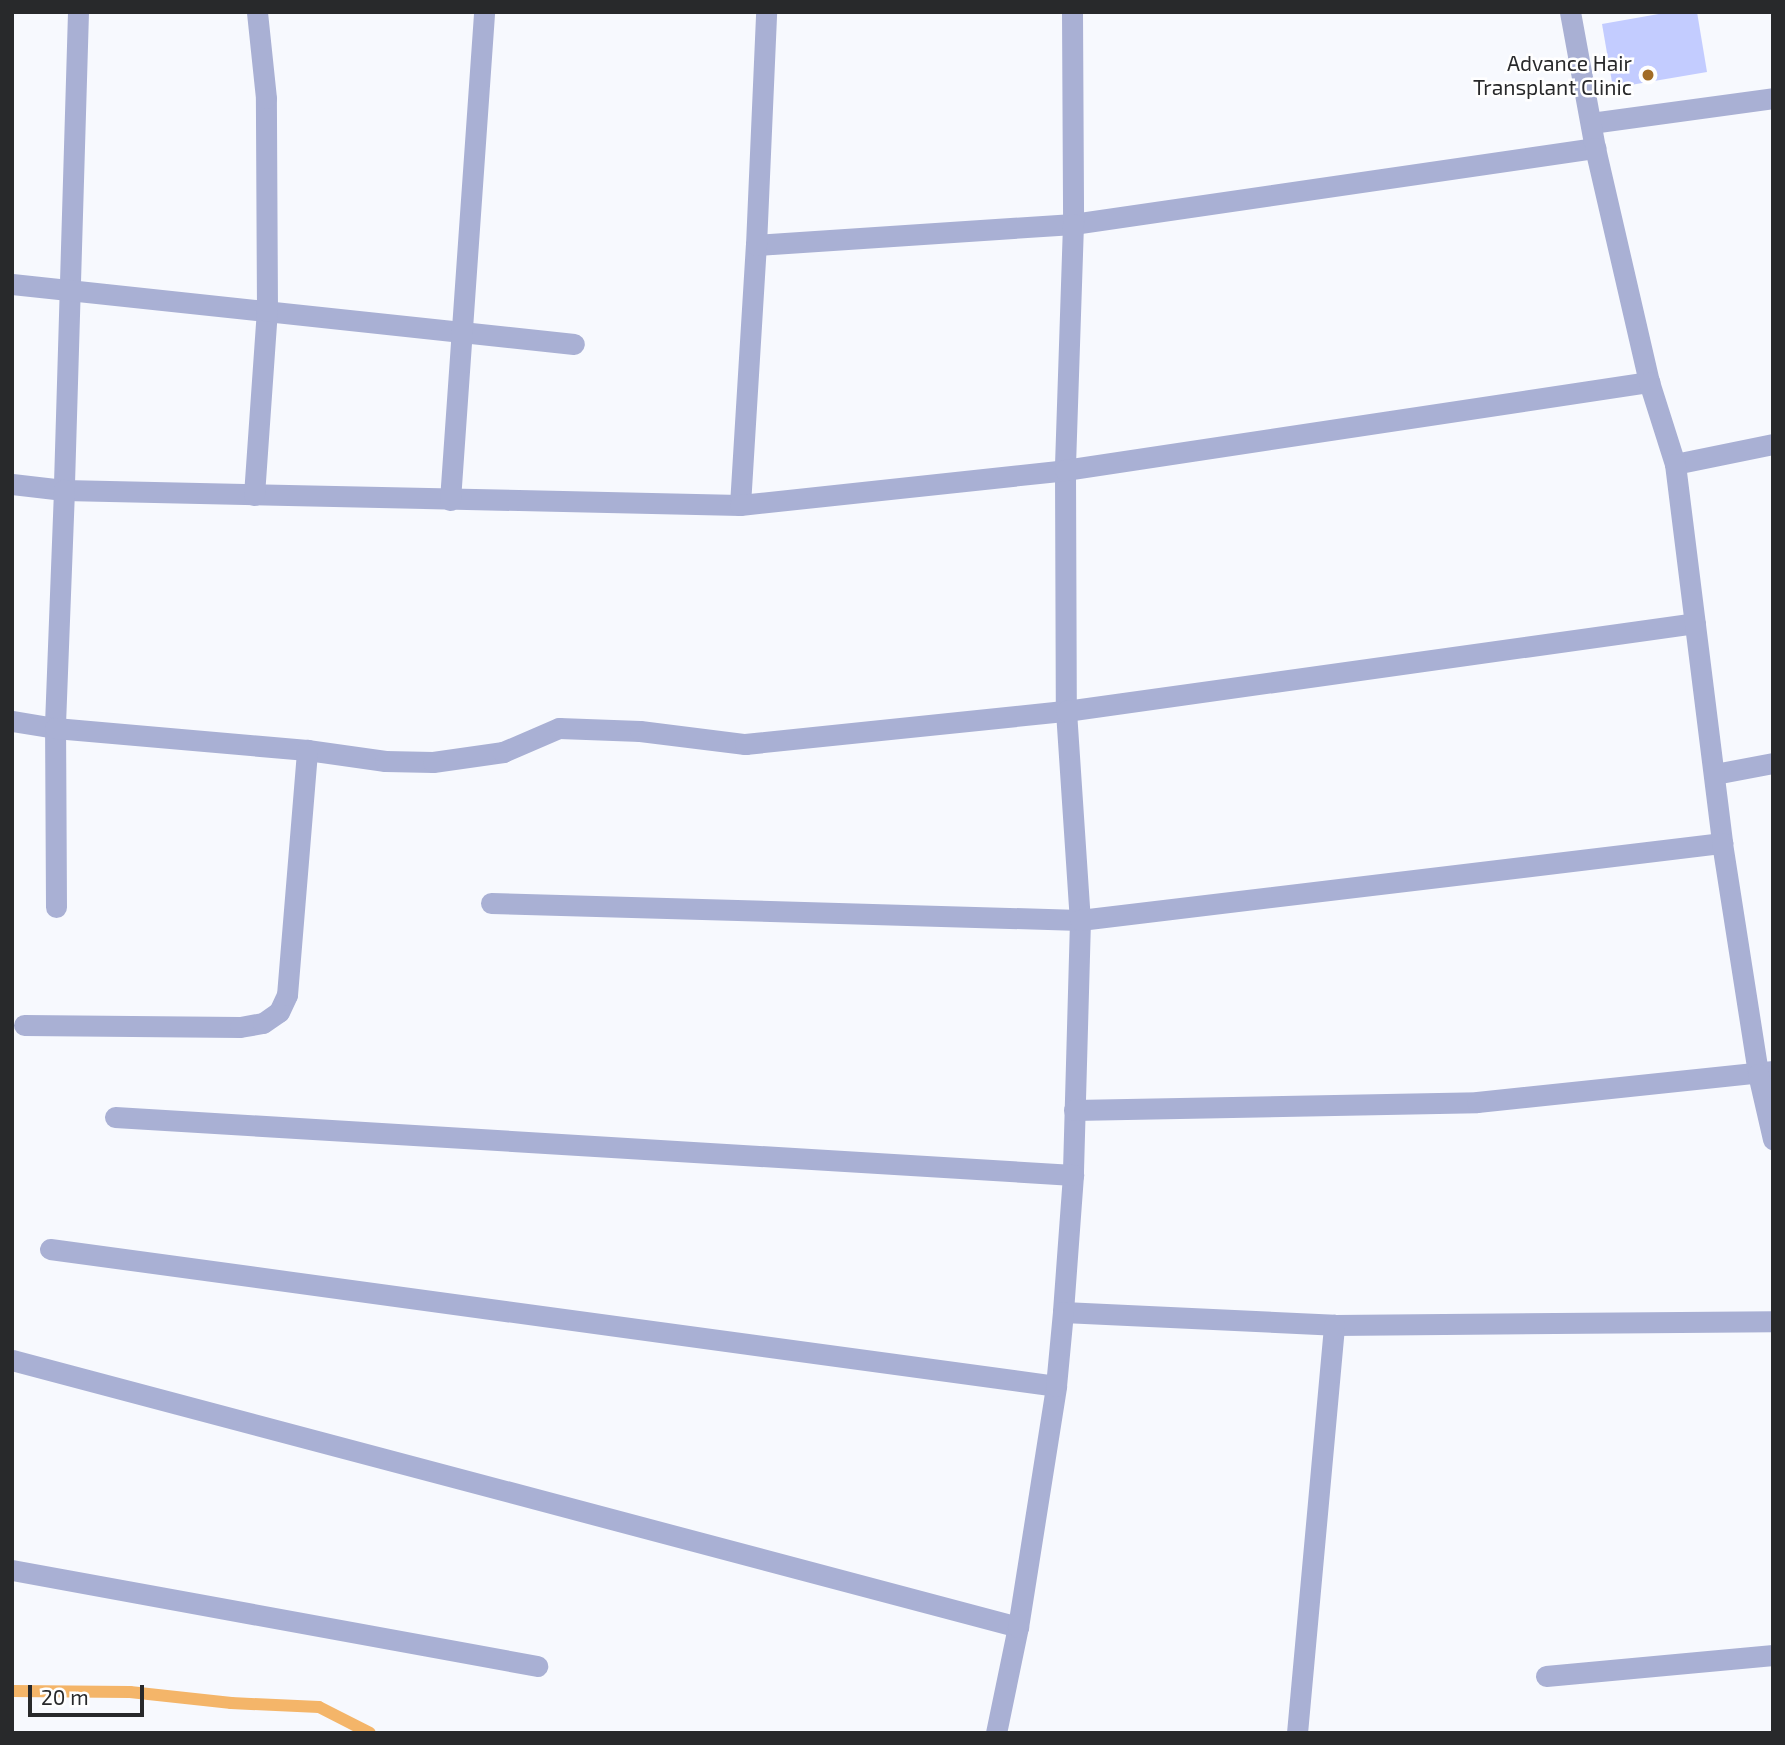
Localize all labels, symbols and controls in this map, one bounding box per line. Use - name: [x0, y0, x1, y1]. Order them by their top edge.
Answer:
- place label: Advance Hair Transplant Clinic: [1473, 50, 1632, 100]
- marker: Advance Hair Transplant Clinic: [1638, 65, 1658, 85]
- scale bar: [32, 1672, 147, 1716]
- text: 20 m: [41, 1684, 89, 1709]

